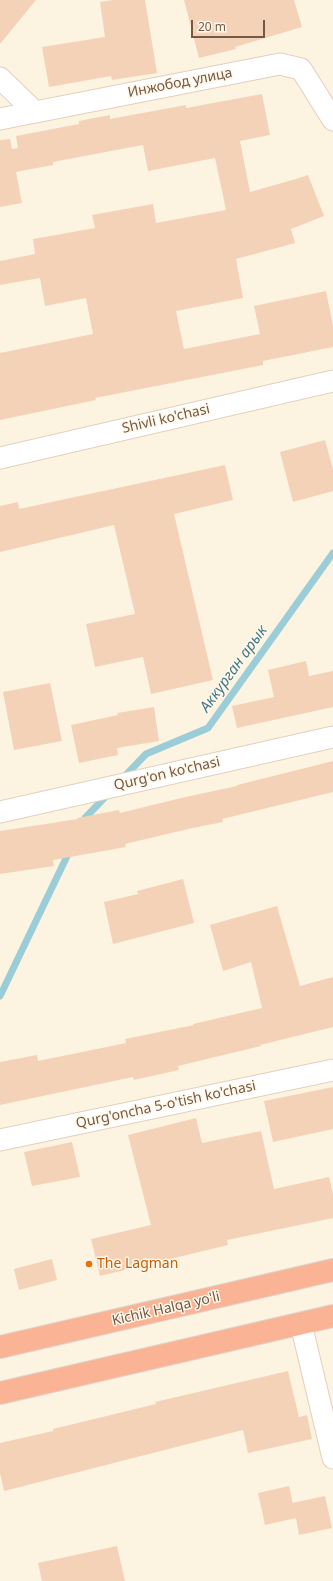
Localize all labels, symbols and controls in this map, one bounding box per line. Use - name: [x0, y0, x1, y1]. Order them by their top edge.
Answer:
- scale bar: [193, 12, 267, 38]
- text: 20 m: [198, 18, 226, 35]
- street label: Инжобод улица: [126, 65, 234, 101]
- street label: Shivli ko'chasi: [120, 401, 212, 437]
- water label: Аккурган арык: [197, 622, 271, 716]
- street label: Qurg'on ko'chasi: [112, 754, 222, 794]
- street label: Qurg'oncha 5-o'tish ko'chasi: [75, 1078, 257, 1132]
- place label: The Lagman: [97, 1256, 178, 1272]
- marker: The Lagman: [84, 1259, 94, 1269]
- street label: Kichik Halqa yo'li: [110, 1288, 222, 1330]

